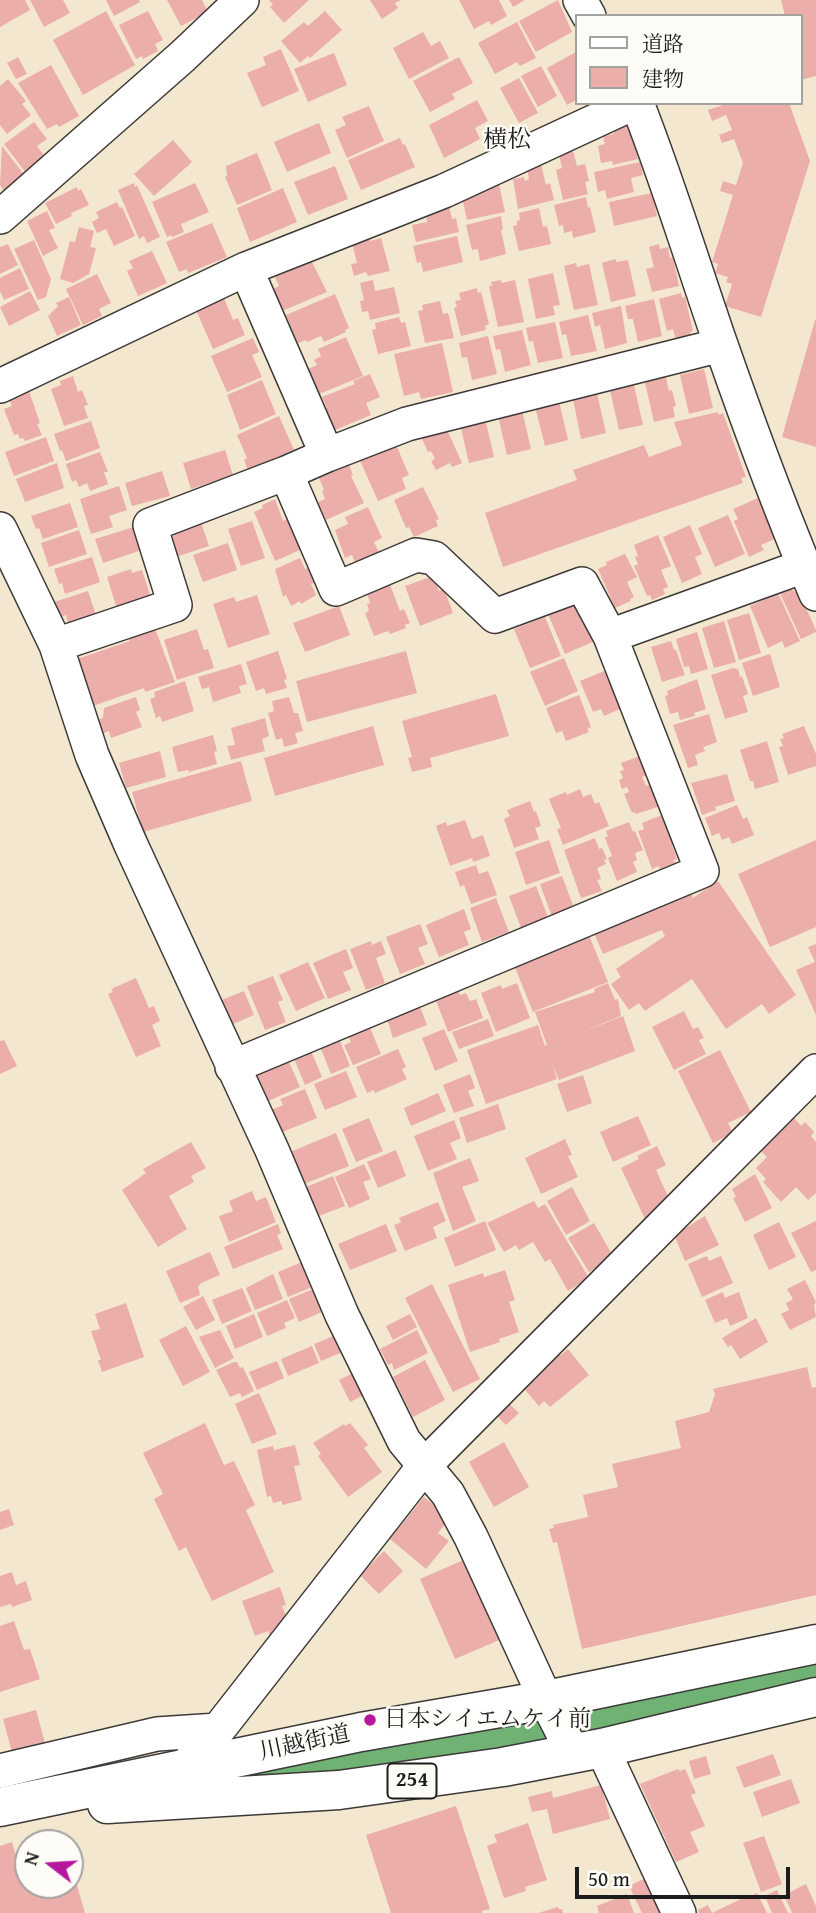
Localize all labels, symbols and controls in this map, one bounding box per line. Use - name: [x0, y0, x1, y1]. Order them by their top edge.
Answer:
- legend: [574, 14, 802, 105]
- text: 道路: [642, 28, 684, 59]
- text: 建物: [642, 63, 684, 94]
- district label: 横松: [483, 127, 531, 155]
- place label: 日本シイエムケイ前: [384, 1706, 591, 1734]
- marker: 日本シイエムケイ前: [362, 1712, 378, 1728]
- street label: 川越街道: [257, 1721, 353, 1767]
- road number: 254: [388, 1764, 436, 1798]
- north arrow: [14, 1829, 84, 1899]
- text: N: [16, 1848, 46, 1869]
- scale bar: [578, 1854, 793, 1898]
- text: 50 m: [588, 1863, 630, 1894]

